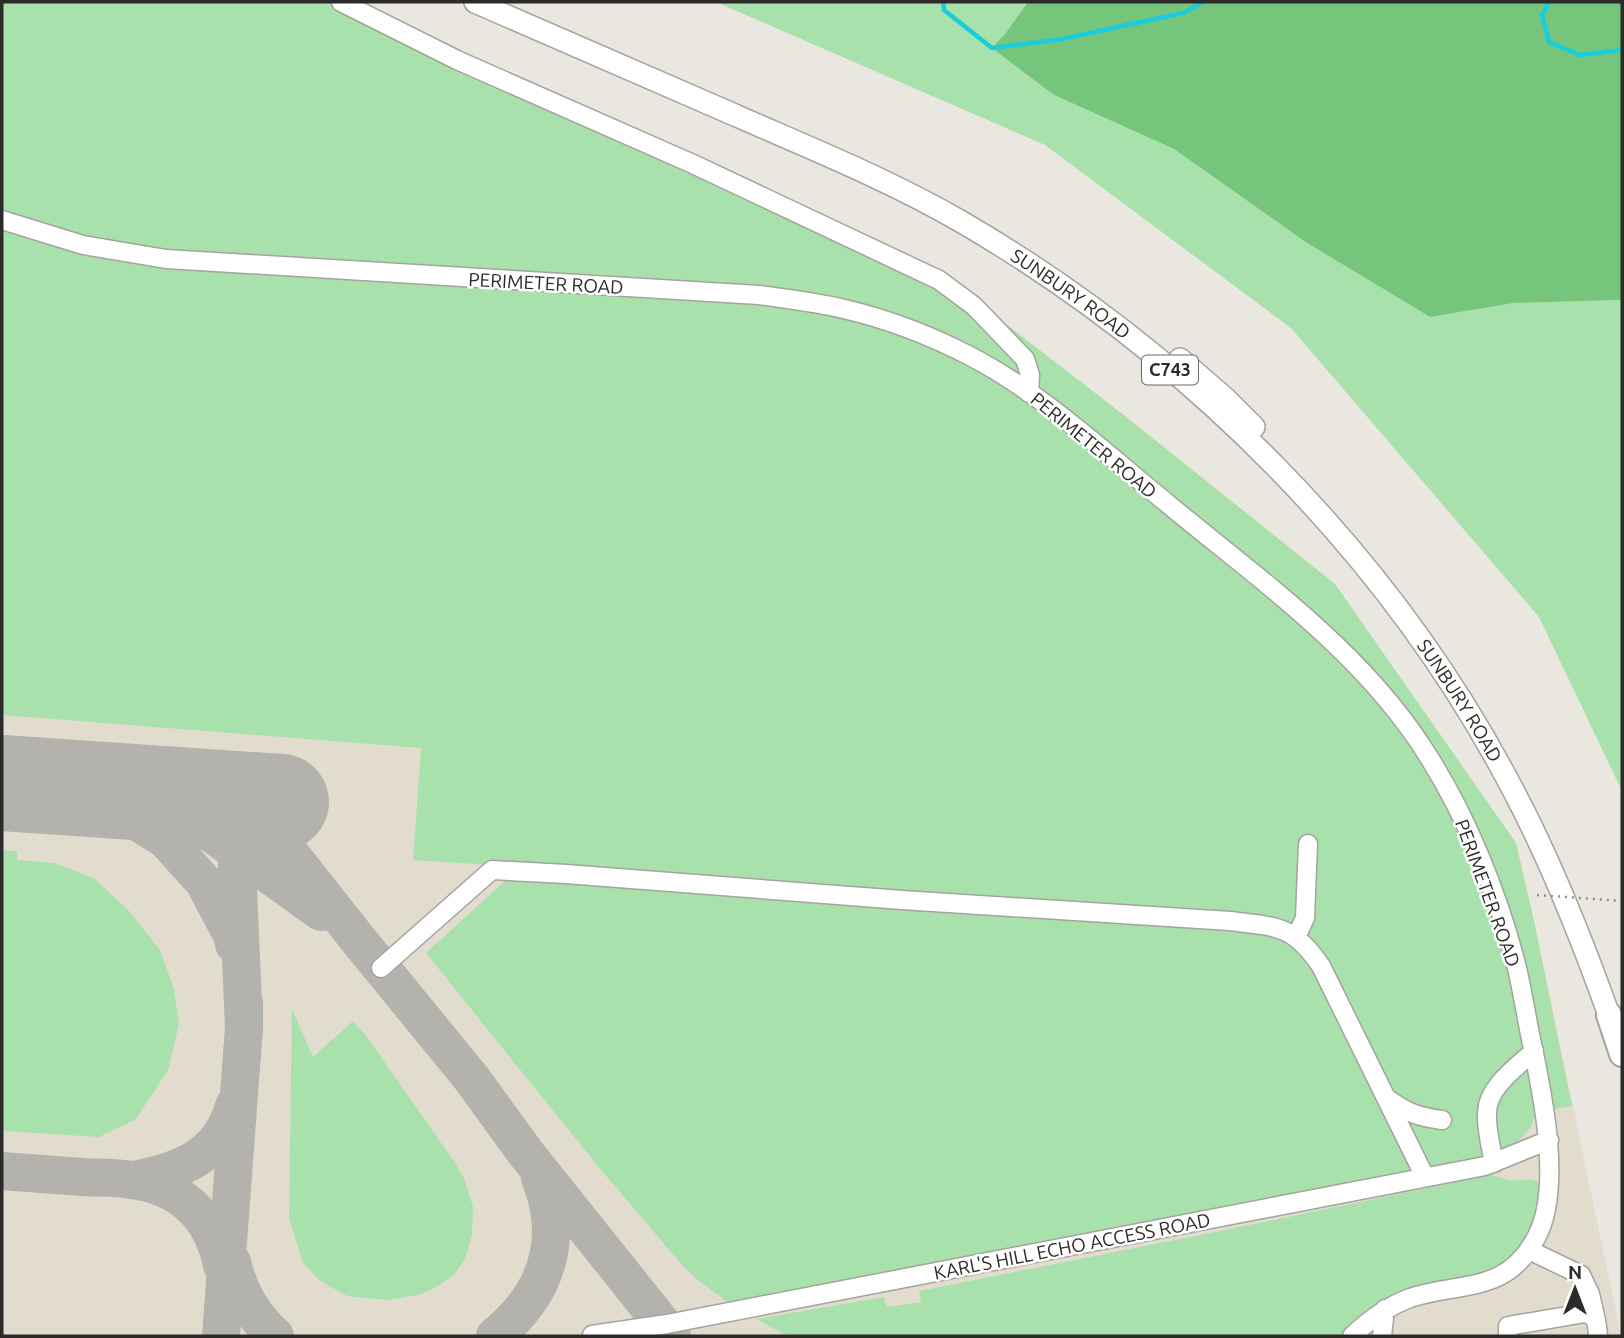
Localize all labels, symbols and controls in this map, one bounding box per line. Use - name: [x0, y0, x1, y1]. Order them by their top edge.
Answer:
- street label: SUNBURY ROAD: [1007, 244, 1135, 343]
- street label: PERIMETER ROAD: [468, 268, 624, 298]
- road number: C743: [1142, 356, 1198, 384]
- street label: PERIMETER ROAD: [1027, 388, 1161, 502]
- street label: SUNBURY ROAD: [1413, 635, 1507, 766]
- street label: PERIMETER ROAD: [1451, 816, 1525, 970]
- street label: KARL'S HILL ECHO ACCESS ROAD: [932, 1208, 1212, 1284]
- north arrow: [1540, 1254, 1610, 1324]
- text: N: [1568, 1261, 1582, 1283]

